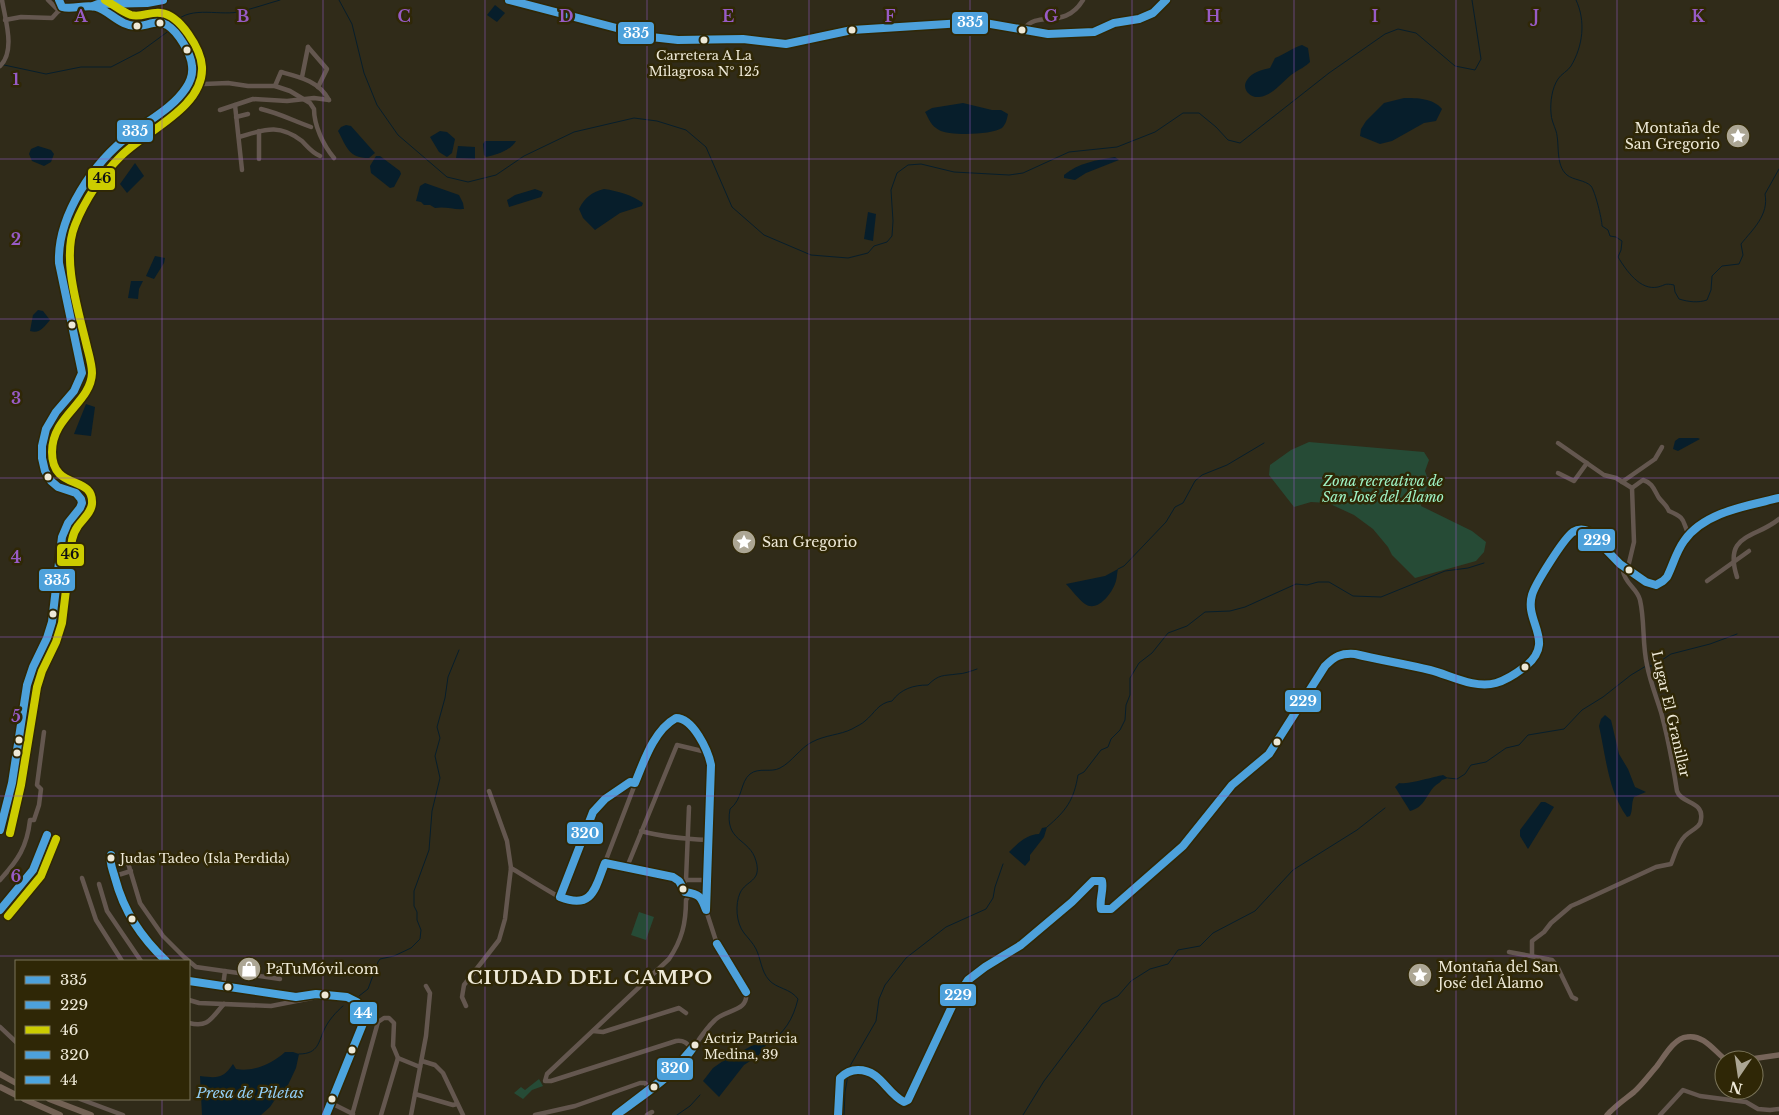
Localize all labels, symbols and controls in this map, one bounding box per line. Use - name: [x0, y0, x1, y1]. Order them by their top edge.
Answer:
- text: A: [74, 6, 89, 26]
- text: B: [237, 6, 250, 26]
- text: C: [397, 6, 411, 26]
- text: D: [559, 6, 573, 26]
- text: E: [722, 6, 734, 26]
- text: F: [884, 6, 896, 26]
- text: G: [1044, 6, 1058, 26]
- text: H: [1205, 6, 1221, 26]
- text: I: [1372, 6, 1379, 26]
- text: J: [1530, 6, 1539, 26]
- text: K: [1691, 6, 1705, 26]
- line badge: 335: [951, 11, 989, 35]
- text: 335: [957, 13, 983, 31]
- unlabelled marker: [155, 18, 165, 28]
- unlabelled marker: [132, 21, 142, 31]
- line badge: 335: [617, 21, 655, 45]
- text: 335: [623, 24, 649, 42]
- unlabelled marker: [847, 25, 857, 35]
- unlabelled marker: [1017, 25, 1027, 35]
- marker: Carretera A La Milagrosa Nº 125: [699, 35, 709, 45]
- unlabelled marker: [182, 45, 192, 55]
- place label: Carretera A La Milagrosa Nº 125: [649, 47, 759, 80]
- text: 1: [13, 69, 20, 89]
- line badge: 335: [116, 119, 154, 143]
- place label: Montaña de San Gregorio: [1625, 119, 1720, 153]
- text: 335: [122, 122, 148, 140]
- place icon: Montaña de San Gregorio: [1725, 123, 1751, 149]
- line badge: 46: [87, 167, 116, 191]
- text: 46: [93, 169, 111, 187]
- text: 2: [11, 229, 21, 249]
- unlabelled marker: [67, 320, 77, 330]
- text: 3: [11, 388, 21, 408]
- unlabelled marker: [43, 472, 53, 482]
- park label: Zona recreativa de San José del Álamo: [1322, 472, 1444, 506]
- line badge: 229: [1577, 528, 1616, 552]
- place icon: San Gregorio: [731, 529, 757, 555]
- text: 229: [1583, 531, 1611, 549]
- place label: San Gregorio: [762, 533, 857, 551]
- line badge: 46: [56, 543, 85, 567]
- text: 46: [61, 545, 79, 563]
- text: 4: [11, 547, 21, 567]
- unlabelled marker: [1624, 565, 1634, 575]
- line badge: 335: [38, 568, 76, 592]
- text: 335: [44, 571, 70, 589]
- unlabelled marker: [48, 609, 58, 619]
- street label: Lugar El Granillar: [1648, 649, 1694, 779]
- unlabelled marker: [1520, 662, 1530, 672]
- line badge: 229: [1284, 689, 1322, 713]
- text: 229: [1289, 692, 1317, 710]
- text: 5: [11, 706, 21, 726]
- unlabelled marker: [14, 735, 24, 745]
- unlabelled marker: [1272, 737, 1282, 747]
- unlabelled marker: [12, 748, 22, 758]
- line badge: 320: [566, 821, 604, 845]
- text: 320: [571, 824, 599, 842]
- place label: Judas Tadeo (Isla Perdida): [118, 850, 289, 867]
- marker: Judas Tadeo (Isla Perdida): [106, 853, 116, 863]
- text: 6: [11, 866, 22, 886]
- unlabelled marker: [678, 884, 688, 894]
- unlabelled marker: [127, 914, 137, 924]
- shop icon: PaTuMóvil.com: [236, 956, 262, 982]
- place label: Montaña del San José del Álamo: [1436, 958, 1559, 992]
- legend: [15, 960, 190, 1100]
- place label: PaTuMóvil.com: [266, 960, 379, 978]
- place icon: Montaña del San José del Álamo: [1407, 962, 1433, 988]
- district label: CIUDAD DEL CAMPO: [467, 966, 713, 989]
- text: 335: [60, 970, 87, 989]
- unlabelled marker: [223, 982, 233, 992]
- line badge: 229: [939, 983, 977, 1007]
- text: 229: [944, 986, 972, 1004]
- unlabelled marker: [320, 990, 330, 1000]
- text: 229: [60, 995, 88, 1014]
- line badge: 44: [349, 1001, 378, 1025]
- text: 44: [354, 1004, 372, 1022]
- text: 46: [60, 1020, 78, 1039]
- place label: Actriz Patricia Medina, 39: [703, 1030, 798, 1063]
- marker: Actriz Patricia Medina, 39: [690, 1040, 700, 1050]
- text: 320: [60, 1045, 89, 1064]
- unlabelled marker: [347, 1045, 357, 1055]
- north arrow: [1714, 1050, 1764, 1100]
- line badge: 320: [656, 1057, 694, 1081]
- text: 320: [661, 1059, 689, 1077]
- text: 44: [60, 1070, 78, 1089]
- text: N: [1728, 1077, 1745, 1098]
- unlabelled marker: [649, 1082, 659, 1092]
- water label: Presa de Piletas: [195, 1083, 304, 1102]
- unlabelled marker: [327, 1094, 337, 1104]

